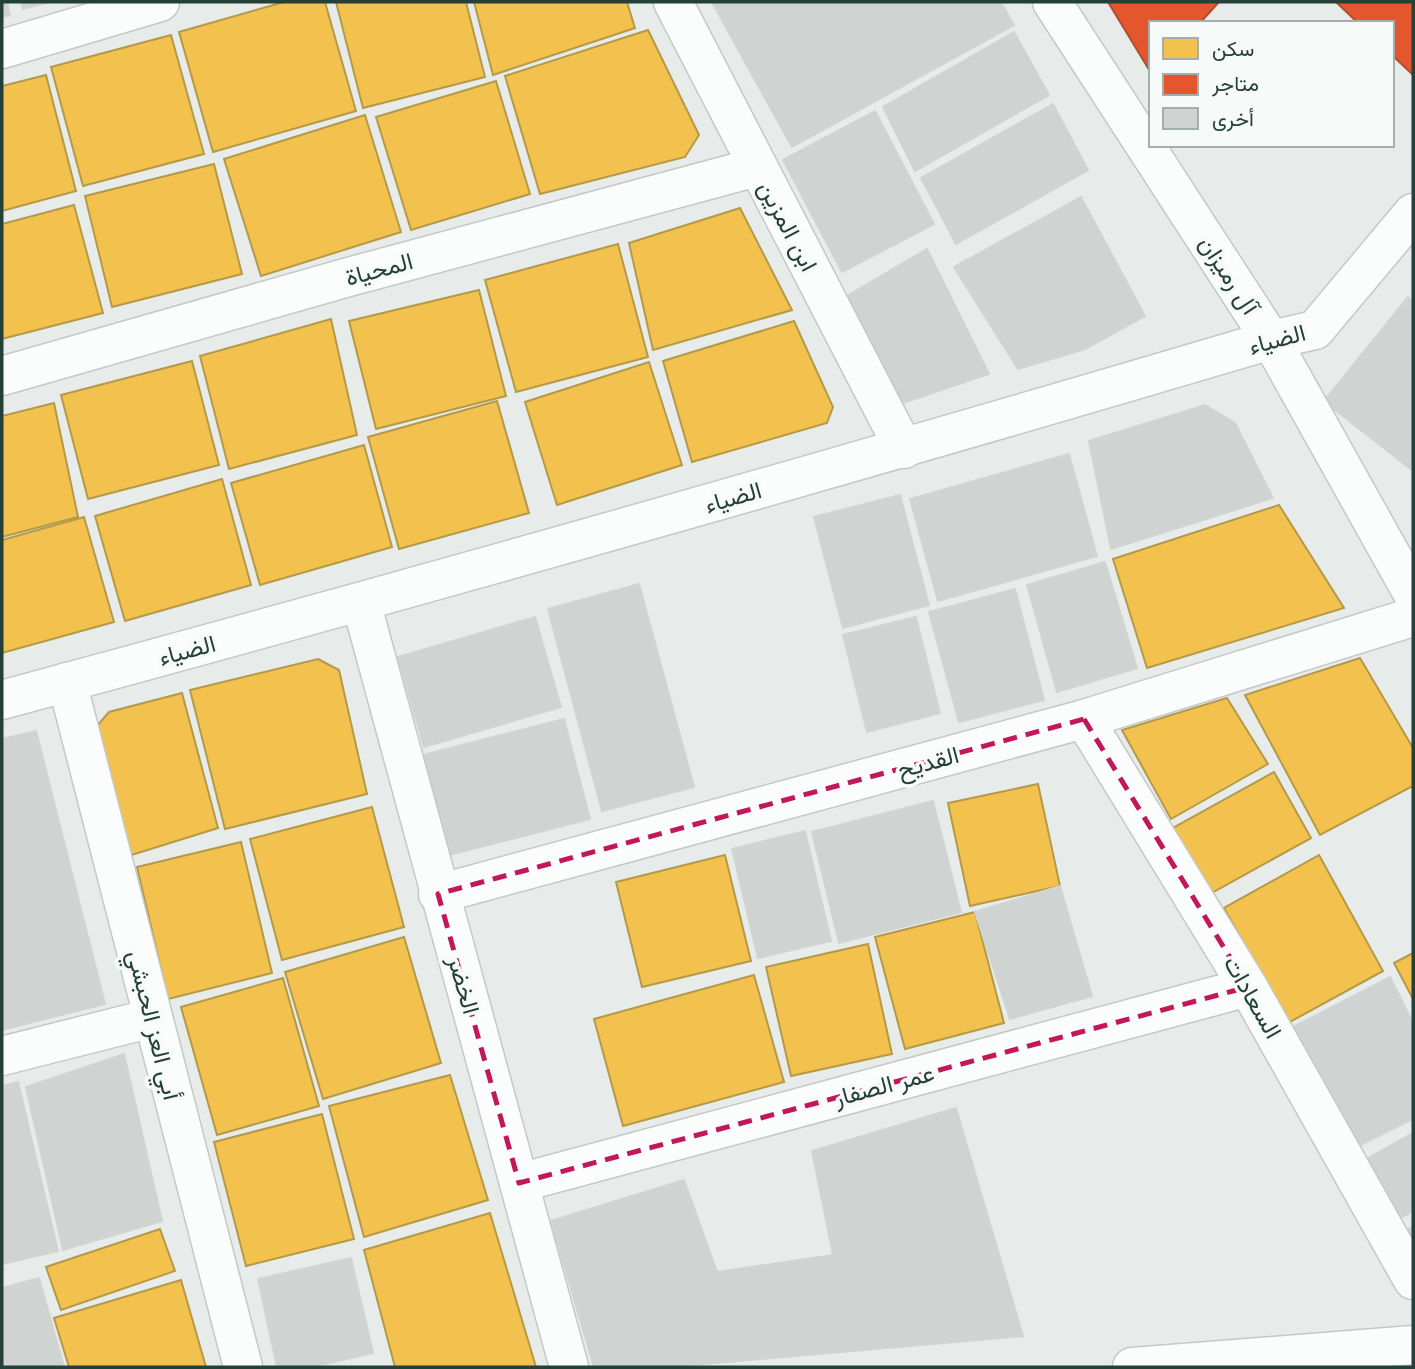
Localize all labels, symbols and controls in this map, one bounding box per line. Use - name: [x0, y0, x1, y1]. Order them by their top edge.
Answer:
- legend: [1149, 21, 1394, 147]
- text: سكن: [1212, 34, 1254, 64]
- text: متاجر: [1211, 69, 1259, 99]
- text: أخرى: [1212, 104, 1254, 134]
- street label: ابن المزين: [749, 174, 827, 278]
- street label: آل رميزان: [1190, 229, 1269, 323]
- street label: المحياة: [341, 243, 417, 295]
- street label: الضياء: [1245, 315, 1309, 363]
- street label: الضياء: [700, 472, 766, 522]
- street label: الضياء: [155, 626, 219, 674]
- street label: القديح: [893, 737, 963, 787]
- street label: أبي العز الحبشي: [117, 946, 190, 1105]
- street label: السعادات: [1215, 949, 1291, 1045]
- street label: الخضر: [439, 951, 489, 1018]
- street label: عمر الصفار: [829, 1055, 938, 1115]

